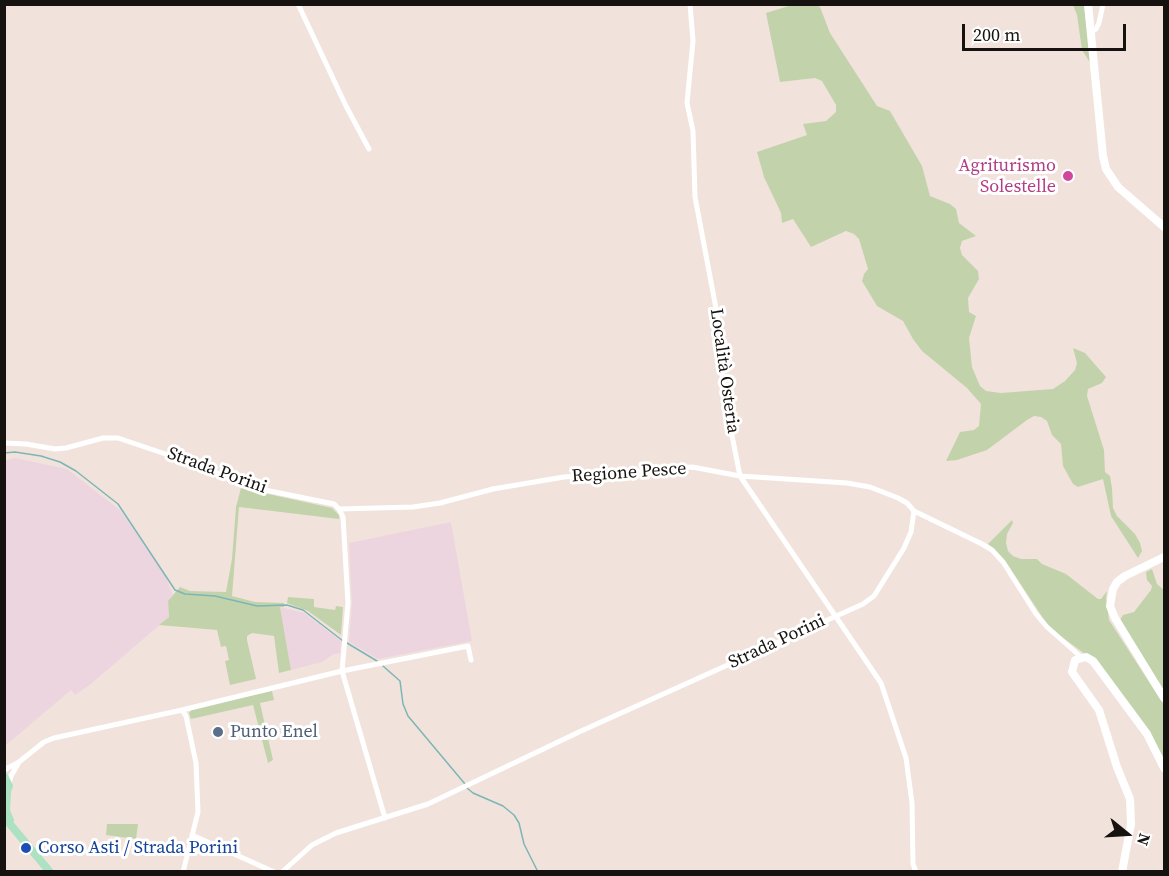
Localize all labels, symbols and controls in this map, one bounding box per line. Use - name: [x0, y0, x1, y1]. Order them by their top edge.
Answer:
- scale bar: [965, 12, 1128, 50]
- text: 200 m: [973, 22, 1020, 47]
- place label: Agriturismo Solestelle: [959, 155, 1056, 198]
- marker: Agriturismo Solestelle: [1061, 169, 1075, 183]
- street label: Località Osteria: [705, 307, 743, 435]
- street label: Strada Porini: [164, 443, 270, 499]
- street label: Regione Pesce: [571, 458, 687, 488]
- street label: Strada Porini: [725, 610, 829, 674]
- place label: Punto Enel: [230, 721, 318, 743]
- marker: Punto Enel: [211, 725, 225, 739]
- north arrow: [1097, 804, 1157, 864]
- text: N: [1132, 831, 1156, 849]
- place label: Corso Asti / Strada Porini: [38, 837, 238, 859]
- marker: Corso Asti / Strada Porini: [19, 841, 33, 855]

